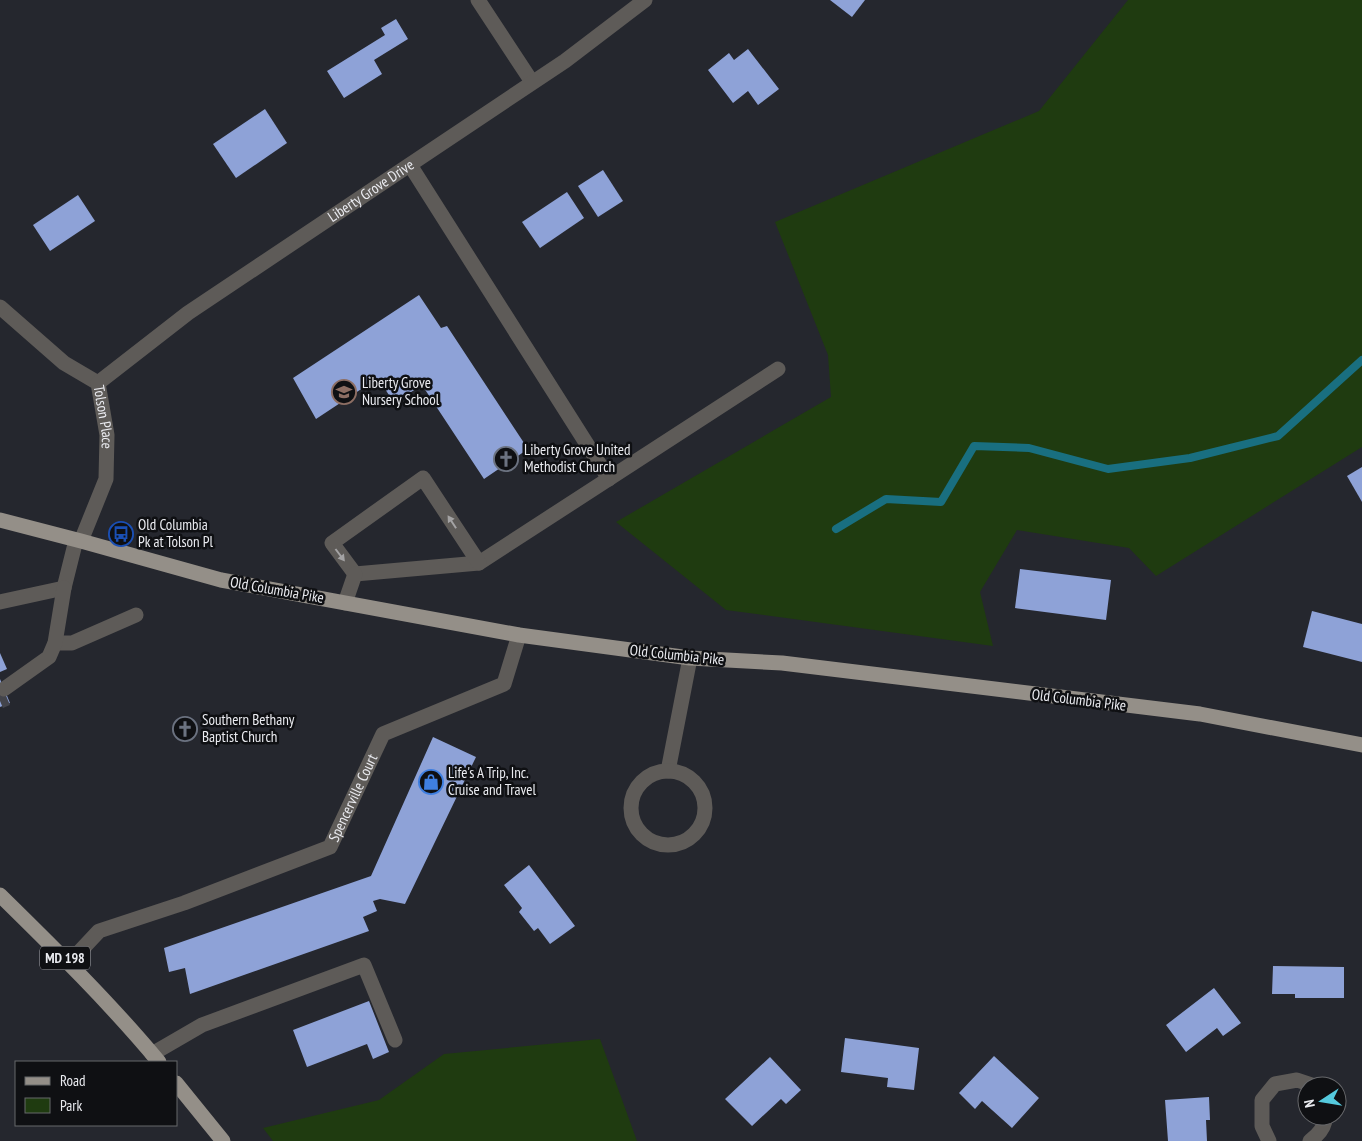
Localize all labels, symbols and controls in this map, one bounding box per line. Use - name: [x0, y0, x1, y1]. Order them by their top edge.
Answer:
- street label: Liberty Grove Drive: [324, 155, 417, 226]
- place label: Liberty Grove Nursery School: [362, 373, 440, 409]
- school or university icon: Liberty Grove Nursery School: [331, 379, 357, 405]
- street label: Tolson Place: [90, 384, 117, 449]
- place label: Liberty Grove United Methodist Church: [524, 440, 630, 476]
- church icon: Liberty Grove United Methodist Church: [493, 446, 519, 472]
- place label: Old Columbia Pk at Tolson Pl: [138, 515, 214, 551]
- one-way arrow: [448, 516, 457, 529]
- bus stop icon: Old Columbia Pk at Tolson Pl: [108, 521, 134, 547]
- one-way arrow: [335, 548, 345, 562]
- street label: Old Columbia Pike: [229, 572, 325, 607]
- street label: Old Columbia Pike: [629, 640, 725, 669]
- street label: Old Columbia Pike: [1031, 684, 1127, 715]
- place label: Southern Bethany Baptist Church: [202, 710, 295, 746]
- church icon: Southern Bethany Baptist Church: [172, 716, 198, 742]
- street label: Spencerville Court: [324, 751, 381, 845]
- place label: Life's A Trip, Inc. Cruise and Travel: [448, 763, 536, 799]
- shop icon: Life's A Trip, Inc. Cruise and Travel: [418, 769, 444, 795]
- road number: MD 198: [40, 946, 90, 970]
- legend: [15, 1061, 178, 1126]
- text: Road: [60, 1071, 86, 1090]
- north arrow: [1297, 1076, 1347, 1126]
- text: Park: [60, 1096, 82, 1115]
- text: N: [1300, 1098, 1319, 1109]

